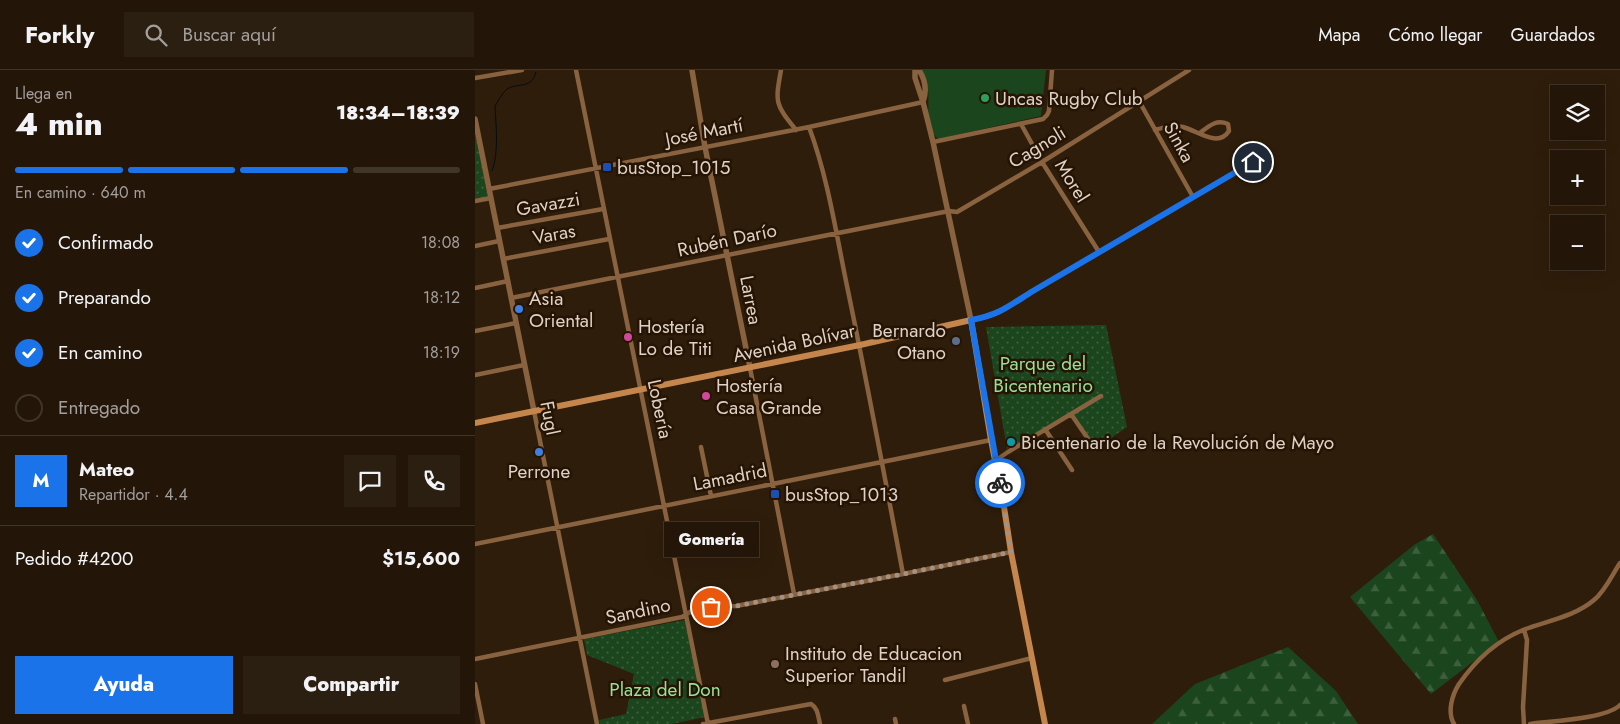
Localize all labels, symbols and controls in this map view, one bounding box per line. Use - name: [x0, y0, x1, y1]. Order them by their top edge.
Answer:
- search box: [124, 12, 474, 57]
- text: Forkly: [25, 17, 94, 52]
- icon: search: [142, 21, 170, 49]
- text: Buscar aquí: [182, 21, 276, 48]
- text: Mapa: [1318, 22, 1360, 48]
- text: Cómo llegar: [1388, 22, 1483, 48]
- text: Guardados: [1511, 22, 1595, 48]
- text: Llega en: [15, 82, 72, 105]
- place label: Uncas Rugby Club: [995, 85, 1143, 112]
- map controls: [1550, 85, 1605, 270]
- button: layers: [1550, 85, 1605, 140]
- marker: Uncas Rugby Club: [979, 92, 991, 104]
- text: 18:34–18:39: [336, 99, 460, 126]
- text: 4 min: [15, 101, 103, 147]
- street label: José Martí: [660, 111, 746, 153]
- street label: Sinka: [1157, 117, 1201, 167]
- street label: Cagnoli: [1003, 119, 1071, 175]
- pin: [1232, 141, 1274, 183]
- icon: home: [1239, 148, 1267, 176]
- button: +: [1550, 150, 1605, 205]
- place label: busStop_1015: [617, 154, 730, 181]
- street label: Morel: [1048, 154, 1096, 208]
- marker: busStop_1015: [601, 161, 613, 173]
- text: En camino · 640 m: [15, 181, 146, 204]
- street label: Gavazzi: [514, 185, 582, 223]
- button: −: [1550, 215, 1605, 270]
- street label: Rubén Darío: [675, 216, 779, 264]
- street label: Varas: [530, 217, 578, 251]
- icon: check: [15, 229, 43, 257]
- text: Confirmado: [58, 229, 153, 256]
- text: 18:08: [421, 231, 460, 254]
- street label: Larrea: [733, 273, 769, 327]
- icon: check: [15, 284, 43, 312]
- text: Preparando: [58, 284, 151, 311]
- place label: Asia Oriental: [529, 285, 593, 334]
- text: 18:12: [423, 286, 460, 309]
- marker: Asia Oriental: [513, 303, 525, 315]
- place label: Hostería Lo de Titi: [638, 313, 712, 362]
- street label: Avenida Bolívar: [730, 317, 858, 369]
- place label: Bernardo Otano: [872, 317, 946, 366]
- marker: Hostería Lo de Titi: [622, 331, 634, 343]
- marker: Bernardo Otano: [950, 335, 962, 347]
- icon: check: [15, 339, 43, 367]
- text: En camino: [58, 339, 142, 366]
- text: 18:19: [423, 341, 460, 364]
- park label: Parque del Bicentenario: [993, 350, 1093, 399]
- place label: Hostería Casa Grande: [716, 372, 822, 421]
- street label: Lobería: [641, 377, 679, 441]
- marker: Hostería Casa Grande: [700, 390, 712, 402]
- text: Entregado: [58, 394, 140, 421]
- street label: Fugl: [533, 399, 567, 437]
- place label: Bicentenario de la Revolución de Mayo: [1021, 429, 1334, 456]
- marker: Bicentenario de la Revolución de Mayo: [1005, 436, 1017, 448]
- marker: Perrone: [533, 446, 545, 458]
- button: chat: [344, 455, 396, 507]
- button: phone: [408, 455, 460, 507]
- text: Mateo: [79, 456, 134, 483]
- street label: Lamadrid: [691, 457, 769, 497]
- place label: Perrone: [508, 458, 570, 485]
- courier: [975, 458, 1025, 508]
- text: M: [33, 467, 49, 494]
- icon: bike: [986, 469, 1014, 497]
- place label: busStop_1013: [785, 481, 898, 508]
- text: Repartidor · 4.4: [79, 483, 188, 506]
- marker: busStop_1013: [769, 488, 781, 500]
- callout: Gomería: [663, 522, 759, 557]
- text: Gomería: [679, 528, 744, 551]
- text: Pedido #4200: [15, 545, 133, 572]
- text: $15,600: [382, 545, 460, 572]
- pin: [690, 586, 732, 628]
- street label: Sandino: [603, 591, 673, 631]
- icon: bag: [697, 593, 725, 621]
- place label: Instituto de Educacion Superior Tandil: [785, 640, 962, 689]
- button: Ayuda: [15, 656, 233, 714]
- button: Compartir: [243, 656, 460, 714]
- marker: Instituto de Educacion Superior Tandil: [769, 658, 781, 670]
- park label: Plaza del Don: [609, 676, 721, 703]

